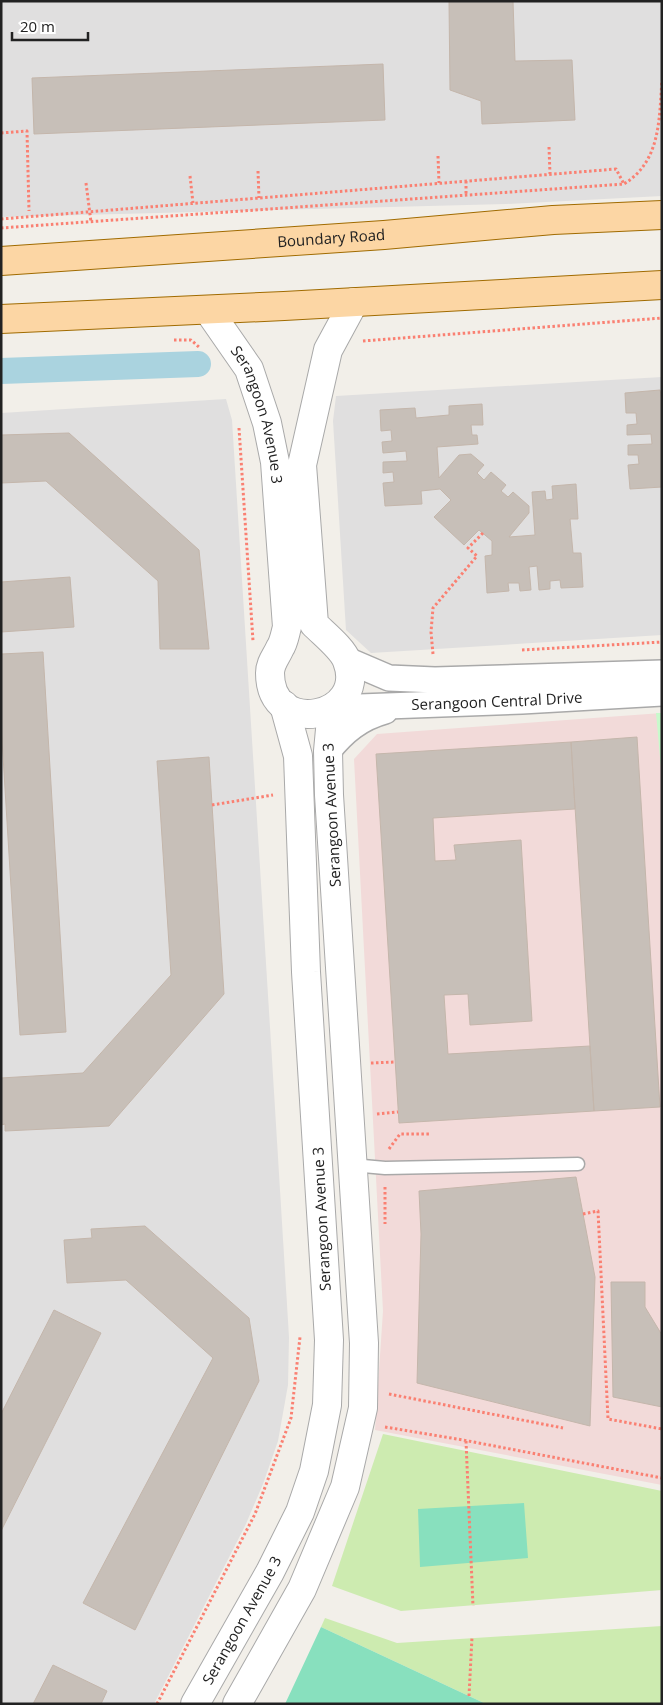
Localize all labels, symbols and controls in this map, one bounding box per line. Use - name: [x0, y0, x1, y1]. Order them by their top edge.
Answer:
- scale bar: [12, 10, 89, 42]
- text: 20 m: [20, 16, 55, 36]
- street label: Boundary Road: [277, 224, 386, 251]
- street label: Serangoon Avenue 3: [227, 341, 288, 484]
- street label: Serangoon Central Drive: [411, 687, 583, 714]
- street label: Serangoon Avenue 3: [317, 742, 345, 888]
- street label: Serangoon Avenue 3: [307, 1146, 335, 1292]
- street label: Serangoon Avenue 3: [197, 1552, 285, 1688]

